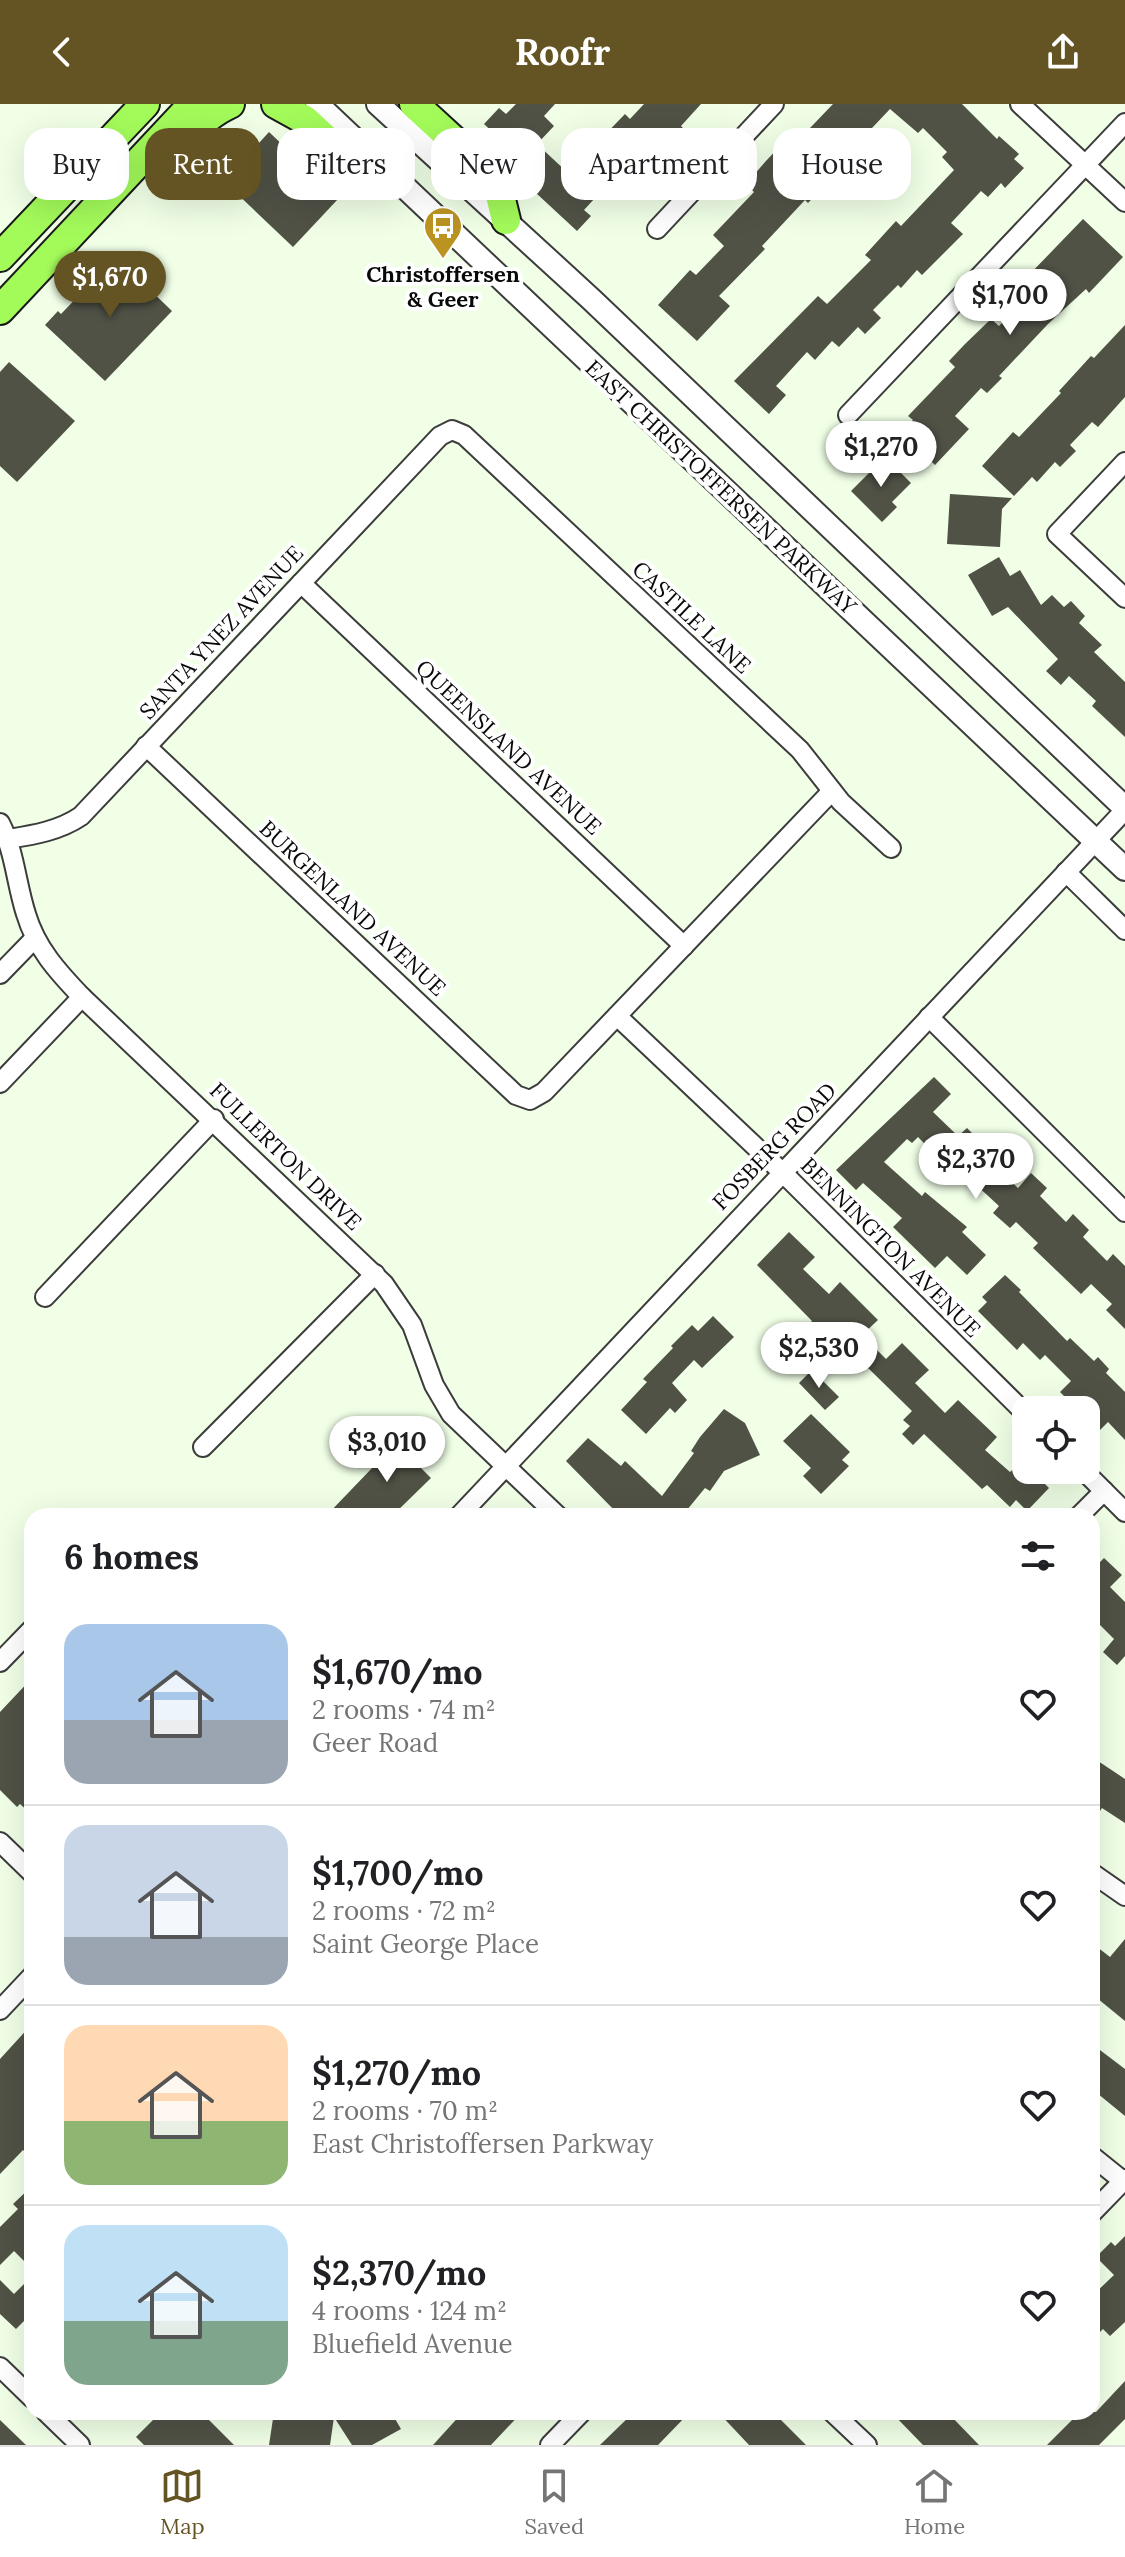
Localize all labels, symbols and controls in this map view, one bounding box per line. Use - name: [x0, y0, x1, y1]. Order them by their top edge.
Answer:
- text: Roofr: [515, 29, 610, 75]
- icon: back: [40, 30, 84, 74]
- icon: share: [1041, 30, 1085, 74]
- chip: Buy: [24, 128, 129, 200]
- chip: Rent: [145, 128, 261, 200]
- chip: Filters: [277, 128, 415, 200]
- chip: New: [431, 128, 545, 200]
- chip: Apartment: [561, 128, 757, 200]
- chip: House: [773, 128, 911, 200]
- bus stop icon: Christoffersen & Geer: [422, 205, 464, 260]
- pin: $1,670: [45, 251, 175, 319]
- text: $1,670: [72, 260, 148, 293]
- place label: Christoffersen & Geer: [366, 260, 520, 313]
- pin: $1,700: [945, 269, 1075, 337]
- text: $1,700: [972, 278, 1048, 311]
- street label: EAST CHRISTOFFERSEN PARKWAY: [580, 354, 863, 621]
- pin: $1,270: [816, 421, 946, 489]
- text: $1,270: [844, 430, 918, 463]
- street label: SANTA YNEZ AVENUE: [133, 539, 309, 725]
- street label: CASTILE LANE: [627, 555, 757, 679]
- street label: QUEENSLAND AVENUE: [410, 653, 608, 841]
- street label: BURGENLAND AVENUE: [254, 814, 452, 1002]
- street label: FULLERTON DRIVE: [204, 1076, 368, 1236]
- street label: FOSBERG ROAD: [706, 1076, 842, 1216]
- pin: $2,370: [911, 1133, 1041, 1201]
- text: $2,370: [937, 1142, 1015, 1175]
- street label: BENNINGTON AVENUE: [795, 1151, 987, 1343]
- pin: $2,530: [754, 1322, 884, 1390]
- text: $2,530: [779, 1331, 859, 1364]
- map controls: [1012, 1396, 1100, 1484]
- button: locate: [1012, 1396, 1100, 1484]
- pin: $3,010: [322, 1416, 452, 1484]
- text: $3,010: [347, 1425, 427, 1458]
- icon: filters: [1016, 1534, 1060, 1578]
- text: 6 homes: [64, 1535, 199, 1578]
- text: $1,670/mo: [312, 1650, 483, 1693]
- icon: home: [128, 1656, 224, 1752]
- icon: heart: [1016, 1682, 1060, 1726]
- text: 2 rooms · 74 m²: [312, 1693, 496, 1726]
- text: Geer Road: [312, 1726, 438, 1759]
- text: $1,700/mo: [312, 1851, 484, 1894]
- icon: home: [128, 1857, 224, 1953]
- icon: heart: [1016, 1883, 1060, 1927]
- text: 2 rooms · 72 m²: [312, 1894, 496, 1927]
- text: Saint George Place: [312, 1927, 539, 1960]
- text: $1,270/mo: [312, 2051, 481, 2094]
- icon: home: [128, 2057, 224, 2153]
- icon: heart: [1016, 2083, 1060, 2127]
- text: 2 rooms · 70 m²: [312, 2094, 498, 2127]
- text: East Christoffersen Parkway: [312, 2127, 653, 2160]
- text: $2,370/mo: [312, 2251, 486, 2294]
- icon: home: [128, 2257, 224, 2353]
- icon: heart: [1016, 2283, 1060, 2327]
- text: 4 rooms · 124 m²: [312, 2294, 507, 2327]
- text: Bluefield Avenue: [312, 2327, 513, 2360]
- tab: Map: [160, 2464, 205, 2540]
- tab: Saved: [525, 2464, 584, 2540]
- tab: Home: [904, 2464, 965, 2540]

